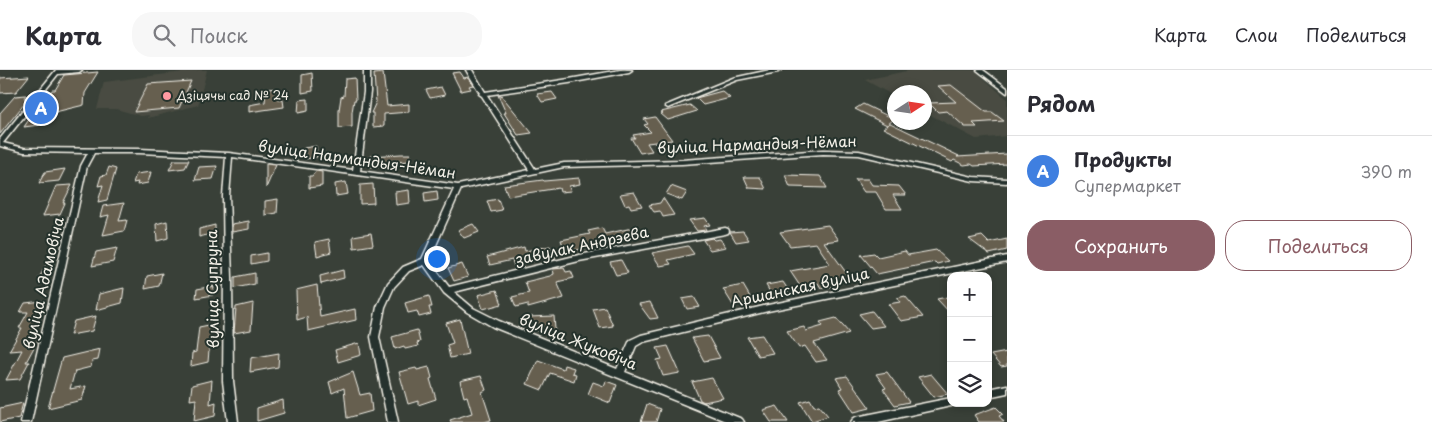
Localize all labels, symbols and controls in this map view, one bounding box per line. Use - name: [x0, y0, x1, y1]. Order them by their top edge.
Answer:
- search box: [132, 12, 482, 57]
- text: Карта: [25, 17, 102, 53]
- icon: search: [150, 21, 178, 49]
- text: Поиск: [190, 21, 248, 49]
- text: Карта: [1154, 21, 1207, 48]
- text: Слои: [1235, 21, 1278, 48]
- text: Поделиться: [1306, 21, 1407, 48]
- north arrow: [887, 85, 932, 130]
- place label: Дзіцячы сад № 24: [176, 86, 289, 104]
- text: Рядом: [1027, 87, 1095, 119]
- pin: A: [25, 89, 57, 127]
- marker: Дзіцячы сад № 24: [161, 90, 173, 102]
- street label: вуліца Нармандыя-Нёман: [657, 129, 857, 158]
- street label: вуліца Нармандыя-Нёман: [257, 133, 458, 184]
- text: Продукты: [1074, 145, 1172, 173]
- text: A: [1037, 159, 1049, 183]
- text: 390 m: [1361, 159, 1412, 183]
- text: Супермаркет: [1074, 173, 1181, 197]
- street label: вуліца Адамовіча: [16, 213, 69, 351]
- street label: завулак Андрэева: [512, 219, 651, 270]
- button: Сохранить: [1027, 220, 1215, 271]
- button: Поделиться: [1225, 220, 1412, 271]
- street label: вуліца Супруна: [199, 229, 224, 349]
- your location: [424, 246, 450, 272]
- street label: Аршанская вуліца: [728, 260, 872, 312]
- map controls: [947, 272, 992, 407]
- button: +: [947, 272, 992, 317]
- street label: вуліца Жуковіча: [516, 306, 642, 375]
- button: −: [947, 317, 992, 362]
- button: layers: [947, 362, 992, 407]

